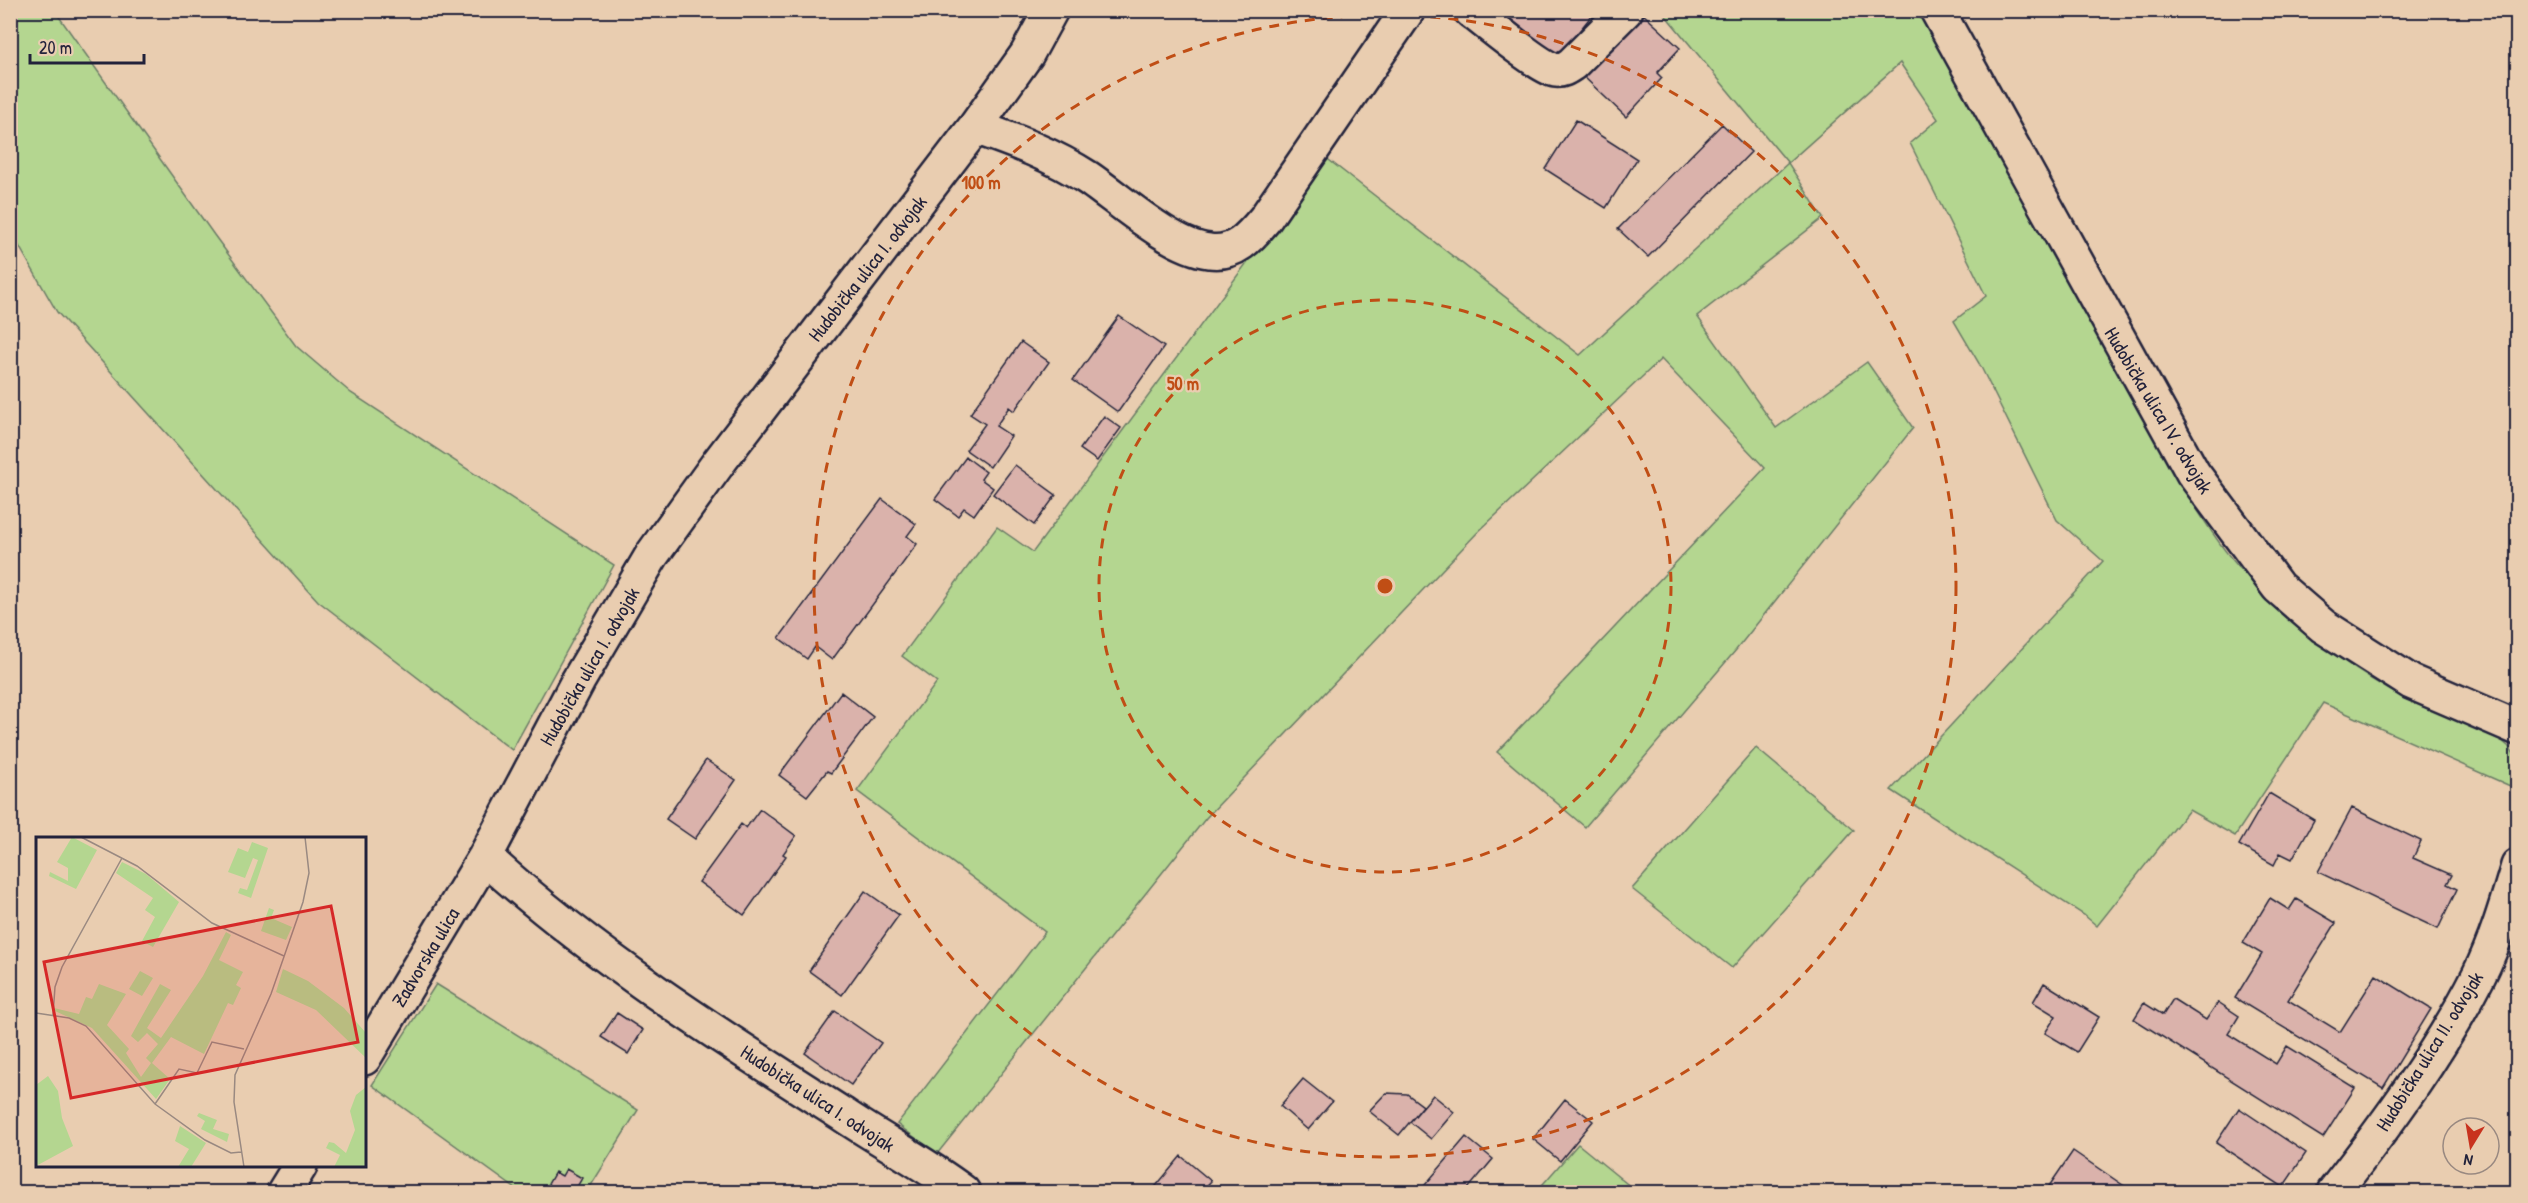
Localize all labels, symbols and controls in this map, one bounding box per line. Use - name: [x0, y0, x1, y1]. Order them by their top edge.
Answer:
- scale bar: [30, 27, 144, 65]
- text: 20 m: [39, 35, 72, 60]
- text: 100 m: [961, 170, 1001, 195]
- street label: Hudobička ulica I. odvojak: [801, 189, 933, 347]
- street label: Hudobička ulica IV. odvojak: [2098, 322, 2220, 498]
- text: 50 m: [1167, 371, 1199, 396]
- centre of rings: [1375, 576, 1395, 596]
- street label: Hudobička ulica I. odvojak: [533, 582, 645, 750]
- inset map: [36, 837, 366, 1167]
- street label: Zadvorska ulica: [385, 902, 465, 1012]
- street label: Hudobička ulica II. odvojak: [2369, 966, 2489, 1136]
- street label: Hudobička ulica I. odvojak: [736, 1038, 900, 1158]
- north arrow: [2441, 1116, 2501, 1176]
- text: N: [2461, 1149, 2474, 1172]

